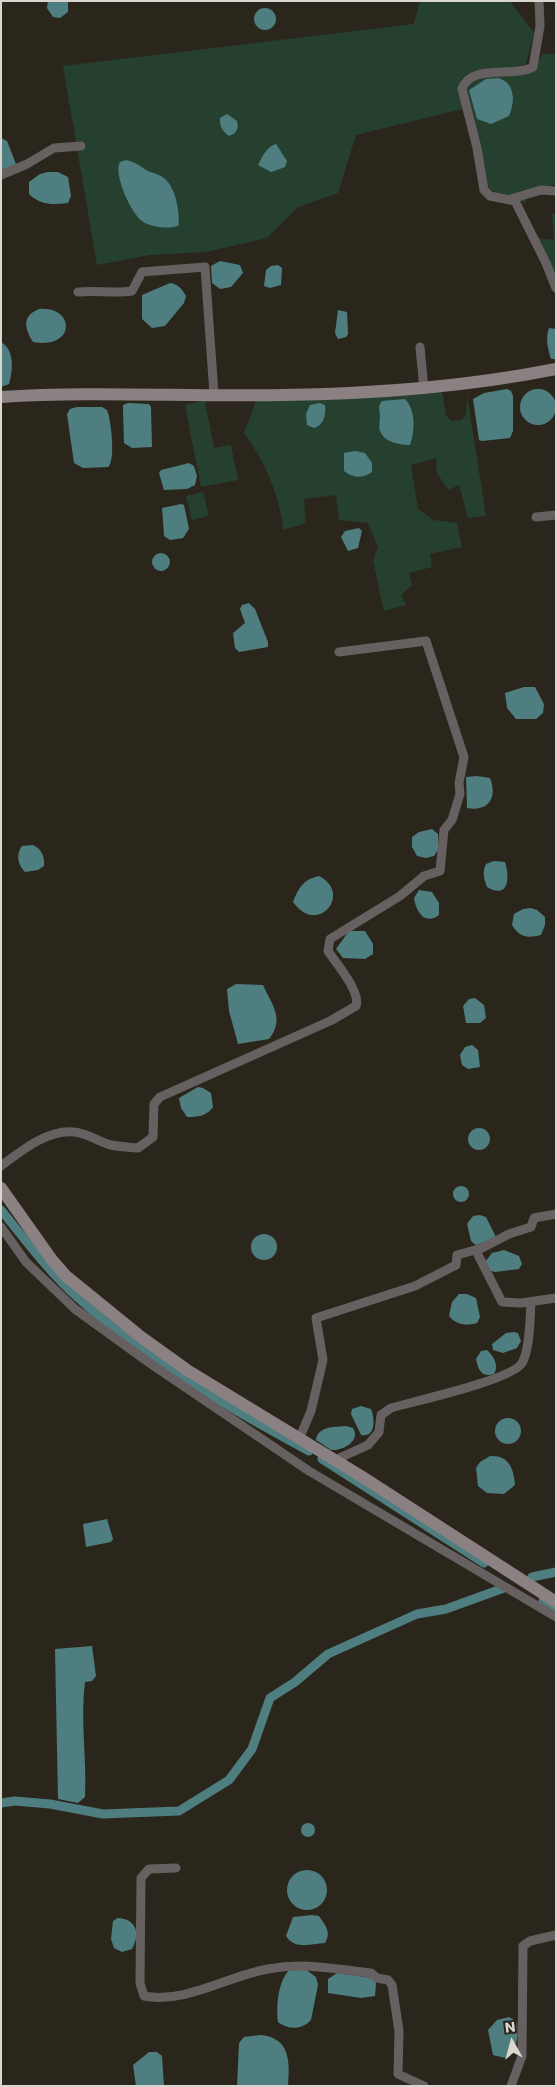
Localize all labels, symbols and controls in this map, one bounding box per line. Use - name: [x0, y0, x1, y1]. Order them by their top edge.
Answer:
- north arrow: [487, 2017, 537, 2067]
- text: N: [504, 2017, 517, 2038]

